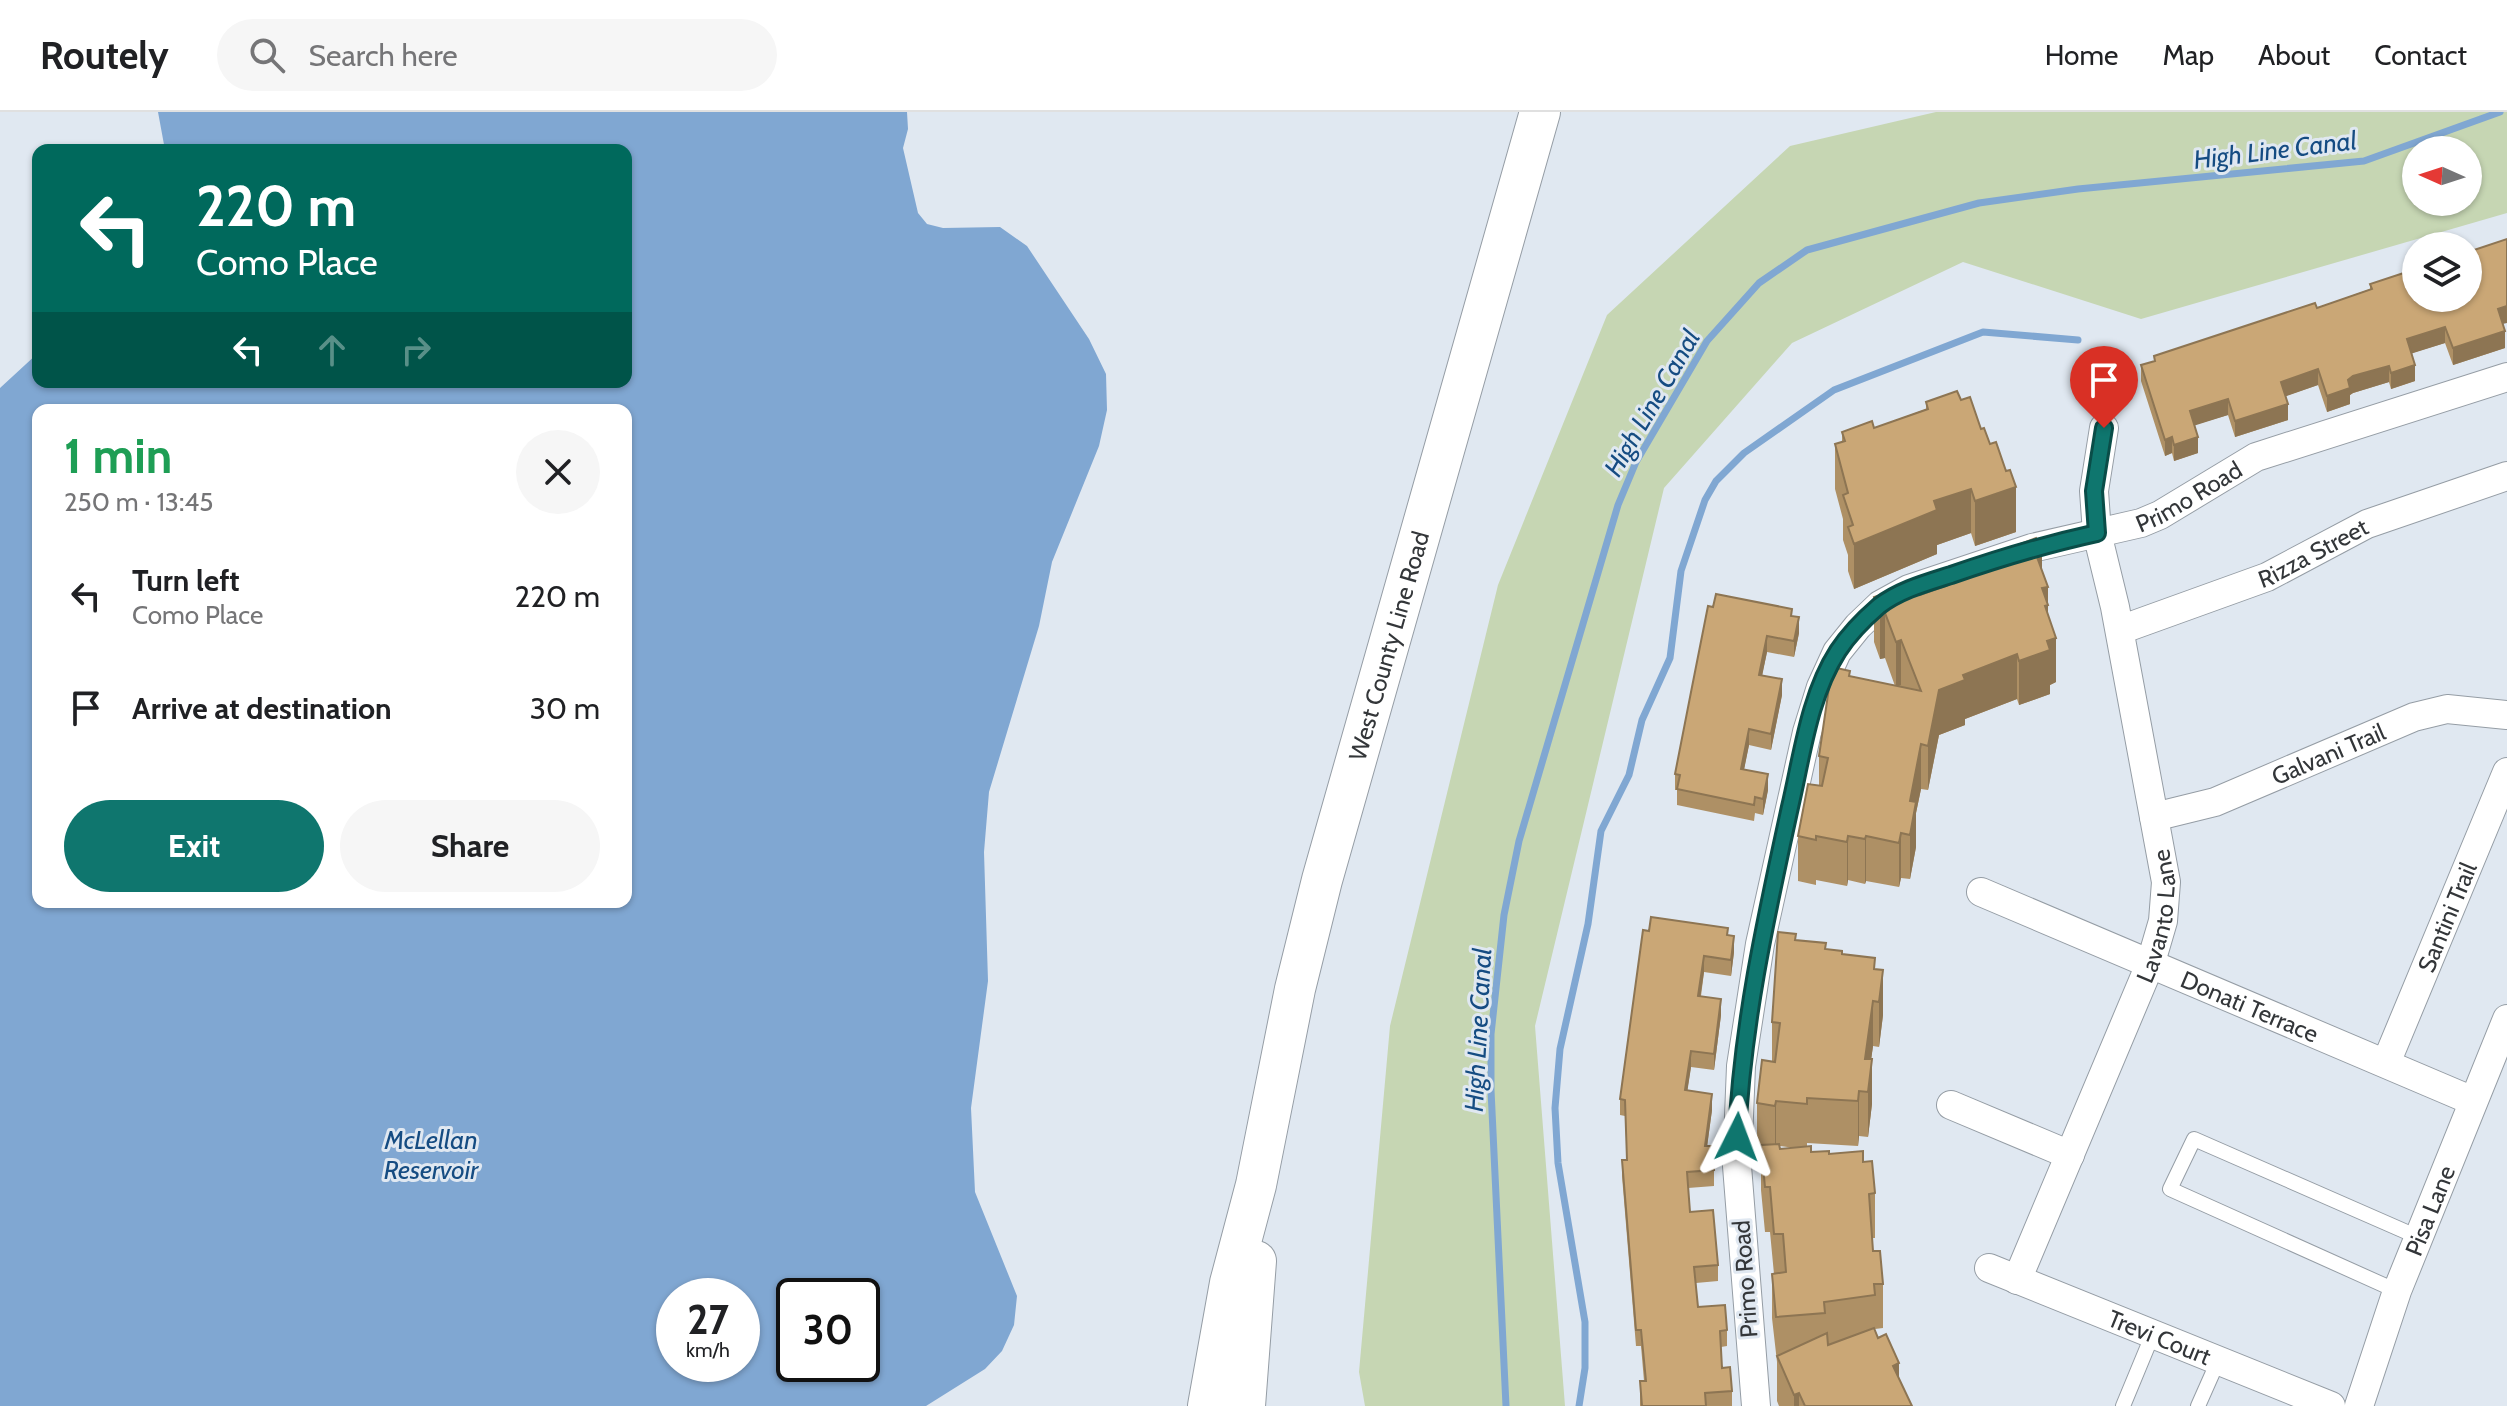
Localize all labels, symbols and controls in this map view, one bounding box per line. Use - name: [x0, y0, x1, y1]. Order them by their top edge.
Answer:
- search box: [217, 19, 777, 91]
- text: Routely: [40, 32, 169, 79]
- icon: search: [245, 33, 289, 77]
- text: Search here: [309, 37, 458, 74]
- text: Home: [2045, 38, 2118, 72]
- text: Map: [2162, 38, 2214, 72]
- text: About: [2258, 38, 2330, 72]
- text: Contact: [2374, 38, 2467, 72]
- water label: High Line Canal: [2192, 124, 2358, 176]
- north arrow: [2402, 136, 2482, 216]
- map controls: [2402, 136, 2482, 312]
- text: 220 m: [196, 172, 356, 240]
- icon: left: [64, 176, 168, 280]
- button: layers: [2402, 232, 2482, 312]
- text: Como Place: [196, 240, 378, 284]
- water label: High Line Canal: [1597, 324, 1707, 482]
- icon: left: [226, 328, 270, 372]
- icon: ahead: [310, 328, 354, 372]
- icon: right: [394, 328, 438, 372]
- pin: [2070, 346, 2138, 428]
- icon: arrive: [2082, 358, 2126, 402]
- text: 1 min: [64, 427, 172, 485]
- button: close: [516, 430, 600, 514]
- street label: Primo Road: [2131, 455, 2247, 538]
- text: 250 m · 13:45: [64, 486, 213, 518]
- street label: Rizza Street: [2254, 512, 2373, 594]
- street label: West County Line Road: [1342, 528, 1435, 764]
- text: Turn left: [132, 562, 240, 599]
- icon: left: [64, 574, 108, 618]
- text: 220 m: [515, 578, 600, 615]
- text: Como Place: [132, 599, 263, 631]
- icon: arrive: [64, 686, 108, 730]
- text: Arrive at destination: [132, 690, 392, 727]
- text: 30 m: [530, 690, 600, 727]
- street label: Galvani Trail: [2267, 716, 2390, 791]
- button: Exit: [64, 800, 324, 892]
- button: Share: [340, 800, 600, 892]
- street label: Lavanto Lane: [2130, 847, 2181, 987]
- street label: Santini Trail: [2411, 858, 2483, 976]
- water label: High Line Canal: [1458, 947, 1498, 1113]
- street label: Donati Terrace: [2177, 964, 2323, 1048]
- position arrow: [1695, 1095, 1779, 1179]
- water label: McLellan Reservoir: [383, 1124, 479, 1186]
- street label: Pisa Lane: [2398, 1161, 2461, 1260]
- street label: Primo Road: [1726, 1219, 1764, 1339]
- speed limit sign: 30: [776, 1278, 880, 1382]
- text: 27: [687, 1295, 729, 1344]
- street label: Trevi Court: [2104, 1303, 2215, 1371]
- text: km/h: [686, 1338, 730, 1362]

